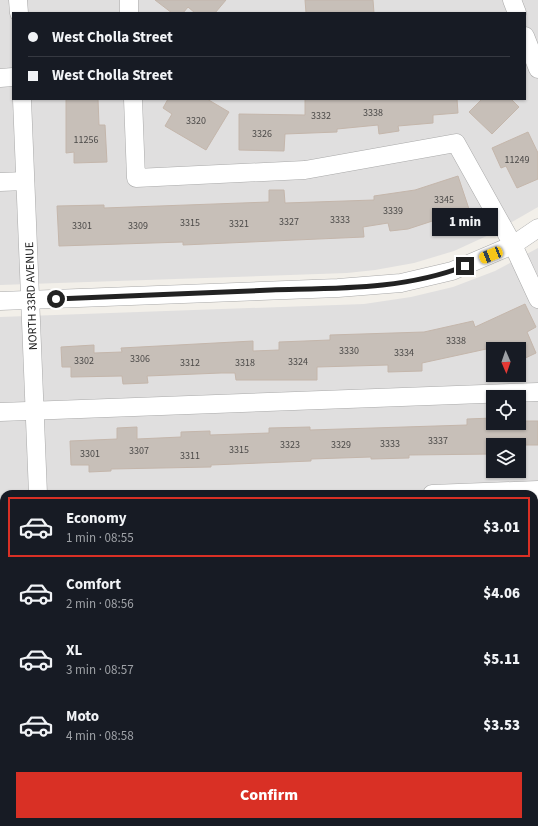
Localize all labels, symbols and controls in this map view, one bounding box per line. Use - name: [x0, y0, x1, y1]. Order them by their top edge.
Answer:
- text: West Cholla Street: [52, 27, 173, 48]
- text: West Cholla Street: [52, 65, 173, 86]
- house number: 3338: [363, 106, 383, 120]
- house number: 3332: [311, 109, 331, 123]
- house number: 3320: [186, 114, 206, 128]
- house number: 3326: [252, 127, 272, 141]
- house number: 11256: [74, 133, 98, 147]
- house number: 11249: [505, 153, 529, 167]
- house number: 3345: [434, 193, 454, 207]
- house number: 3339: [383, 204, 403, 218]
- callout: 1 min: [432, 208, 498, 236]
- house number: 3333: [330, 213, 350, 227]
- text: 1 min: [449, 213, 481, 231]
- house number: 3327: [279, 215, 299, 229]
- house number: 3315: [180, 216, 200, 230]
- house number: 3321: [229, 217, 249, 231]
- house number: 3301: [72, 219, 92, 233]
- house number: 3309: [128, 219, 148, 233]
- street label: NORTH 33RD AVENUE: [21, 242, 42, 350]
- car: [478, 245, 504, 265]
- route end: [456, 257, 474, 275]
- route start: [47, 290, 65, 308]
- house number: 3338: [446, 334, 466, 348]
- north arrow: [486, 342, 526, 382]
- map controls: [486, 342, 526, 478]
- house number: 3330: [339, 344, 359, 358]
- house number: 3334: [394, 346, 414, 360]
- house number: 3306: [130, 352, 150, 366]
- house number: 3302: [74, 354, 94, 368]
- house number: 3324: [288, 355, 308, 369]
- house number: 3312: [180, 356, 200, 370]
- house number: 3318: [235, 356, 255, 370]
- button: locate: [486, 390, 526, 430]
- house number: 3337: [428, 434, 448, 448]
- house number: 3333: [380, 437, 400, 451]
- house number: 3323: [280, 438, 300, 452]
- house number: 3329: [331, 438, 351, 452]
- button: layers: [486, 438, 526, 478]
- house number: 3315: [229, 443, 249, 457]
- house number: 3307: [129, 444, 149, 458]
- house number: 3301: [80, 447, 100, 461]
- house number: 3311: [180, 449, 200, 463]
- text: Economy: [66, 508, 127, 529]
- icon: car: [18, 509, 54, 545]
- text: $3.01: [483, 517, 520, 538]
- text: 1 min · 08:55: [66, 529, 134, 547]
- text: Comfort: [66, 574, 121, 595]
- icon: car: [18, 575, 54, 611]
- text: $4.06: [483, 583, 520, 604]
- text: 2 min · 08:56: [66, 595, 134, 613]
- text: XL: [66, 640, 82, 661]
- icon: car: [18, 641, 54, 677]
- text: $5.11: [483, 649, 520, 670]
- text: 3 min · 08:57: [66, 661, 134, 679]
- text: Moto: [66, 706, 99, 727]
- icon: car: [18, 707, 54, 743]
- text: $3.53: [483, 715, 520, 736]
- text: 4 min · 08:58: [66, 727, 134, 745]
- button: Confirm: [16, 772, 522, 818]

